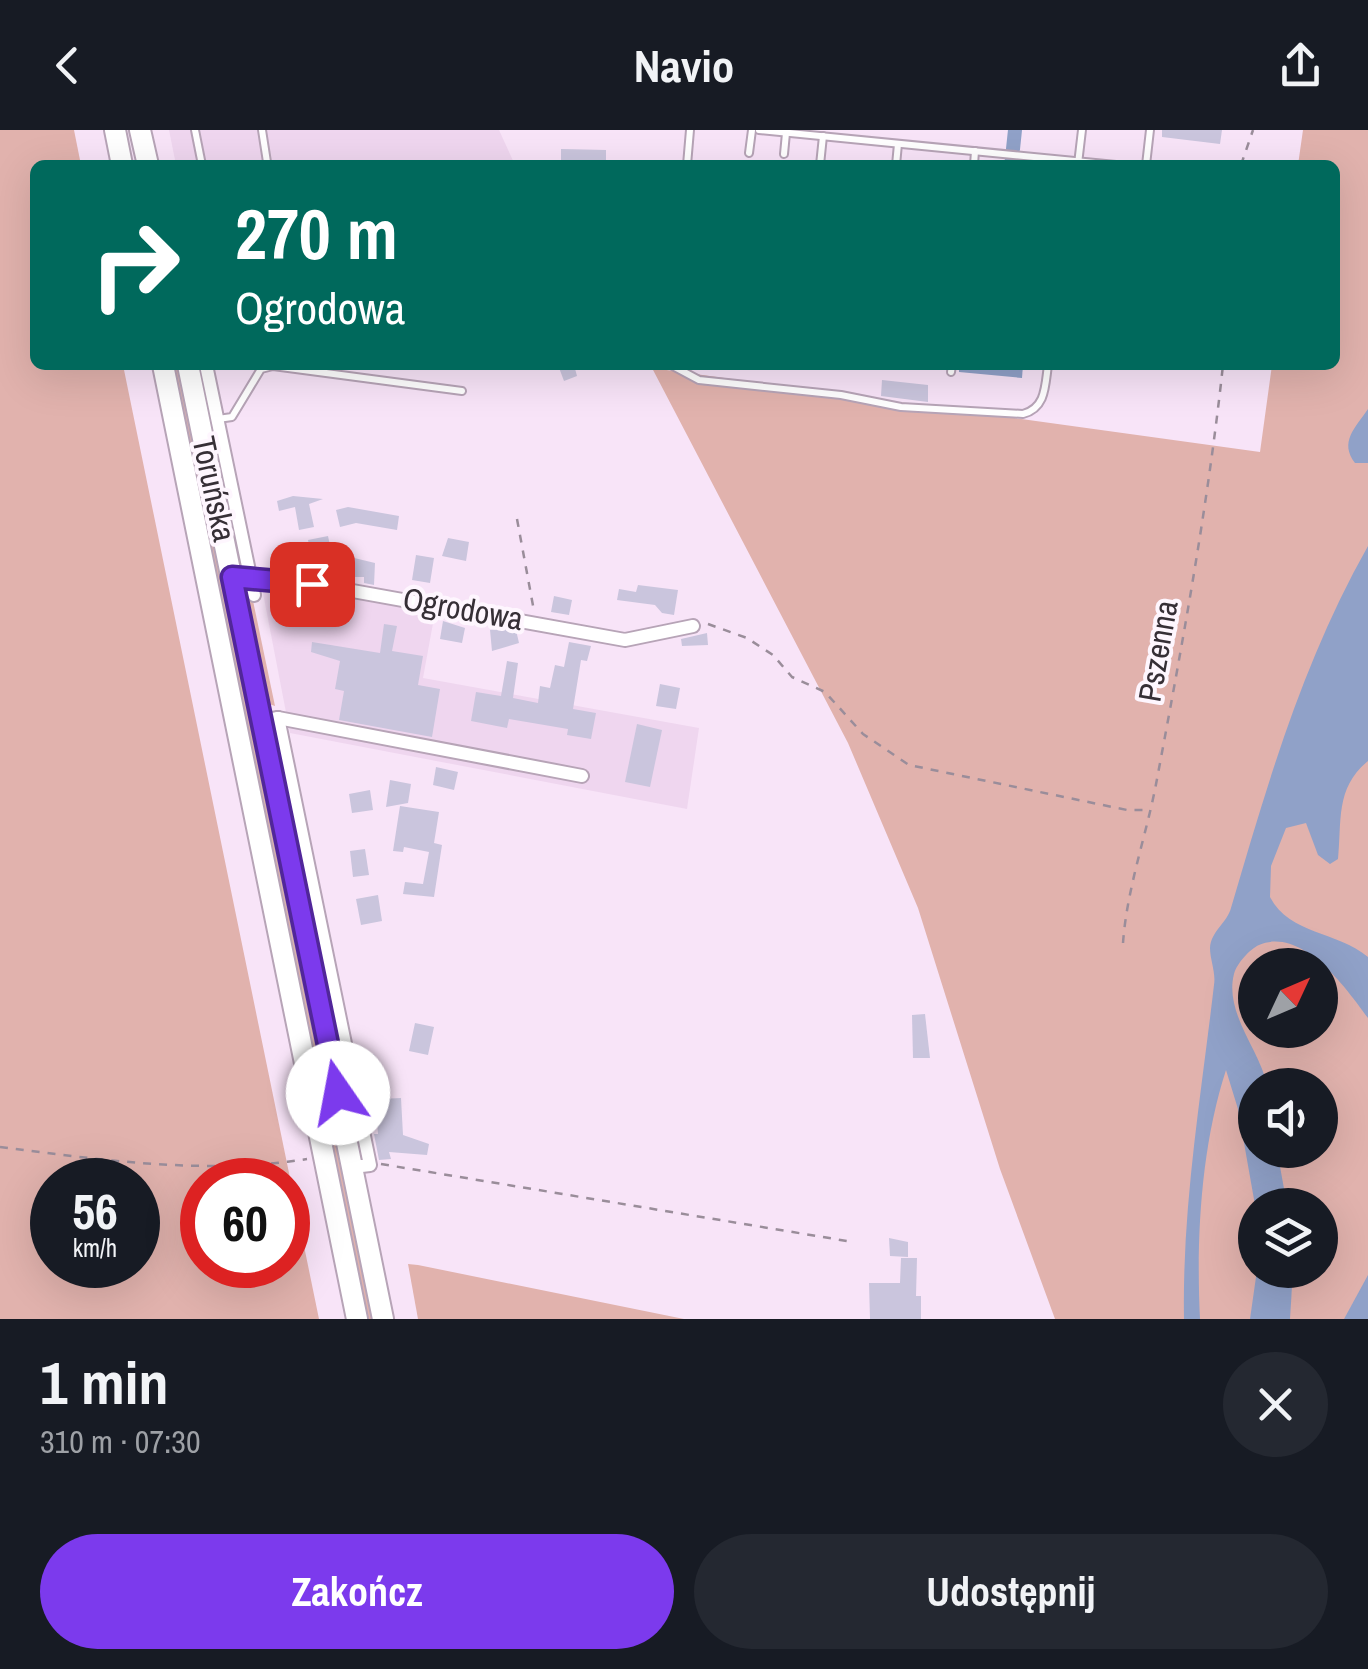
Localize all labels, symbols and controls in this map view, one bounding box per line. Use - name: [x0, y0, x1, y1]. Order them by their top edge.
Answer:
- text: Navio: [634, 35, 734, 96]
- icon: back: [40, 38, 95, 93]
- icon: share: [1273, 38, 1328, 93]
- text: 270 m: [235, 187, 398, 281]
- icon: right: [70, 200, 200, 330]
- text: Ogrodowa: [235, 277, 405, 338]
- street label: Toruńska: [182, 432, 247, 546]
- pin: [270, 542, 355, 627]
- icon: arrive: [285, 557, 340, 612]
- street label: Ogrodowa: [400, 577, 527, 640]
- street label: Pszenna: [1127, 597, 1188, 705]
- north arrow: [1238, 948, 1338, 1048]
- map controls: [1238, 948, 1338, 1288]
- position arrow: [286, 1041, 390, 1145]
- button: sound: [1238, 1068, 1338, 1168]
- speed limit sign: 60: [180, 1158, 310, 1288]
- text: 56: [72, 1177, 118, 1245]
- button: layers: [1238, 1188, 1338, 1288]
- text: km/h: [73, 1231, 117, 1265]
- text: 1 min: [40, 1342, 169, 1423]
- button: close: [1223, 1352, 1328, 1457]
- text: 310 m · 07:30: [40, 1420, 200, 1463]
- button: Zakończ: [40, 1534, 674, 1649]
- button: Udostępnij: [694, 1534, 1328, 1649]

